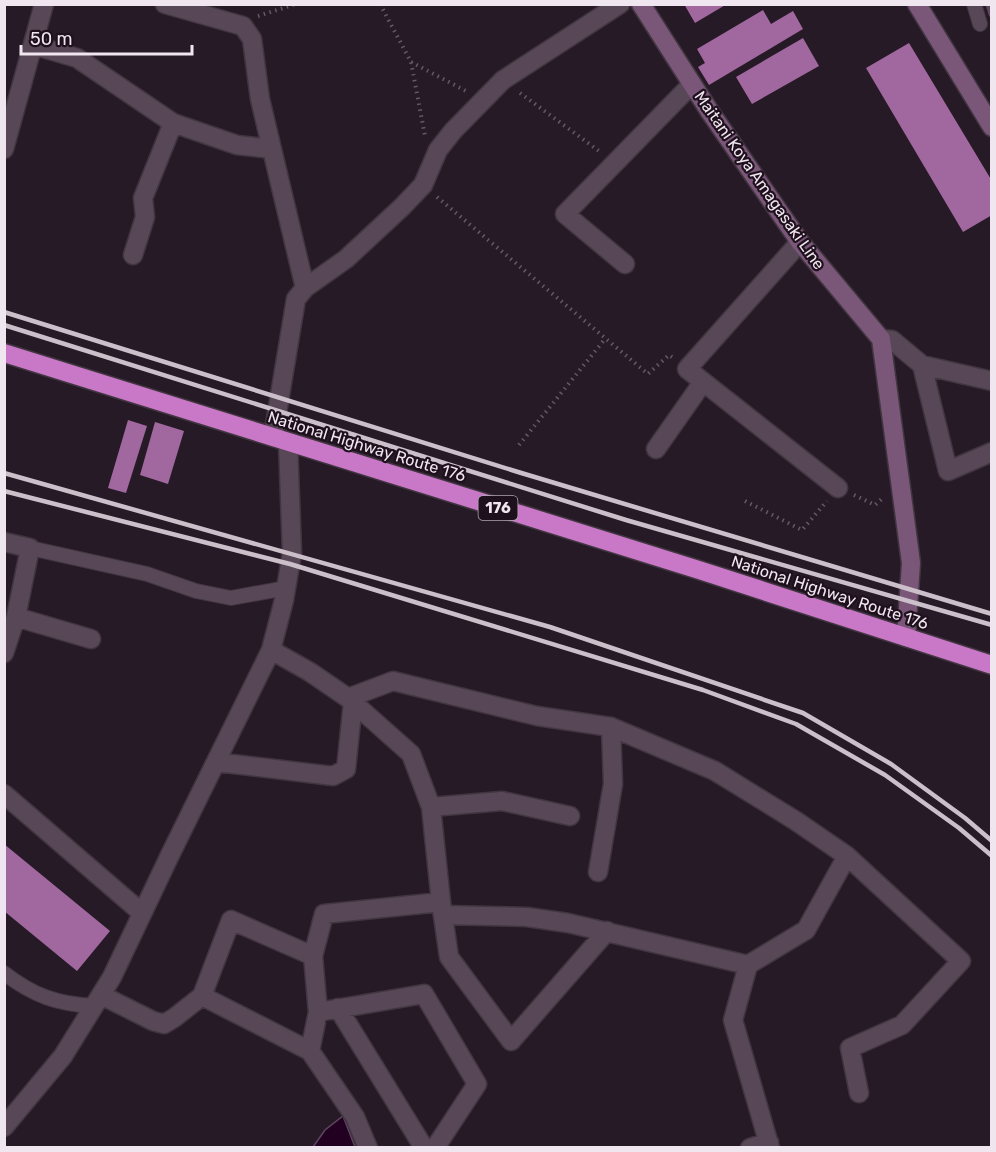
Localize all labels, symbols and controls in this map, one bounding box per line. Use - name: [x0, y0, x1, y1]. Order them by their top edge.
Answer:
- scale bar: [21, 18, 192, 56]
- text: 50 m: [30, 28, 73, 50]
- street label: Maitani Koya Amagasaki Line: [691, 87, 829, 273]
- street label: National Highway Route 176: [266, 407, 469, 486]
- road number: 176: [478, 496, 518, 520]
- street label: National Highway Route 176: [729, 552, 931, 633]

